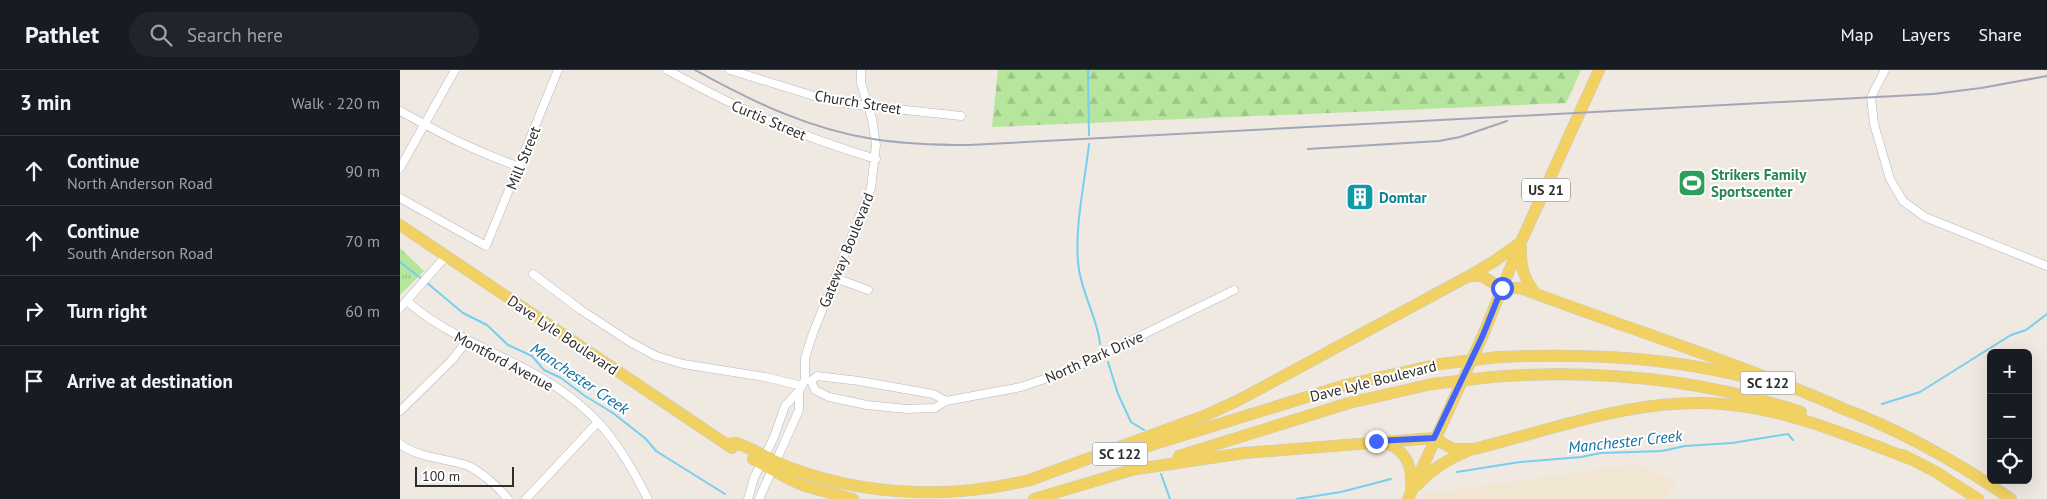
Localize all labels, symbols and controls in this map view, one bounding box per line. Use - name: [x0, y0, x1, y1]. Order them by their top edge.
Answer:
- search box: [129, 12, 479, 57]
- text: Pathlet: [25, 19, 99, 50]
- icon: search: [147, 21, 175, 49]
- text: Search here: [187, 23, 283, 47]
- text: Map: [1841, 23, 1873, 46]
- text: Layers: [1901, 23, 1950, 46]
- text: Share: [1978, 23, 2022, 46]
- street label: Church Street: [813, 86, 903, 118]
- text: 3 min: [20, 89, 71, 116]
- text: Walk · 220 m: [291, 93, 380, 113]
- street label: Curtis Street: [729, 96, 809, 144]
- street label: Mill Street: [502, 123, 544, 193]
- text: Continue: [67, 149, 139, 173]
- icon: ahead: [20, 157, 48, 185]
- text: 90 m: [345, 161, 380, 181]
- place label: Strikers Family Sportscenter: [1711, 165, 1807, 201]
- sports icon: Strikers Family Sportscenter: [1677, 168, 1707, 198]
- text: North Anderson Road: [67, 173, 213, 193]
- road number: US 21: [1522, 178, 1570, 202]
- building icon: Domtar: [1345, 182, 1375, 212]
- place label: Domtar: [1379, 188, 1428, 207]
- street label: Gateway Boulevard: [814, 190, 878, 310]
- text: Continue: [67, 219, 139, 243]
- icon: ahead: [20, 227, 48, 255]
- text: 70 m: [345, 231, 380, 251]
- text: South Anderson Road: [67, 243, 213, 263]
- route start: [1491, 277, 1514, 300]
- street label: Dave Lyle Boulevard: [504, 291, 622, 379]
- icon: right: [20, 297, 48, 325]
- text: Turn right: [67, 299, 147, 323]
- text: 60 m: [345, 301, 380, 321]
- street label: Montford Avenue: [451, 327, 557, 395]
- street label: North Park Drive: [1042, 327, 1146, 387]
- water label: Manchester Creek: [527, 338, 634, 419]
- map controls: [1987, 349, 2032, 484]
- button: +: [1987, 349, 2032, 394]
- street label: Dave Lyle Boulevard: [1308, 356, 1438, 406]
- icon: arrive: [20, 367, 48, 395]
- text: Arrive at destination: [67, 369, 233, 393]
- road number: SC 122: [1740, 372, 1796, 394]
- button: −: [1987, 394, 2032, 439]
- water label: Manchester Creek: [1567, 425, 1684, 457]
- route end: [1365, 430, 1388, 453]
- button: locate: [1987, 439, 2032, 484]
- road number: SC 122: [1092, 442, 1148, 466]
- scale bar: [415, 464, 514, 487]
- text: 100 m: [422, 467, 460, 485]

